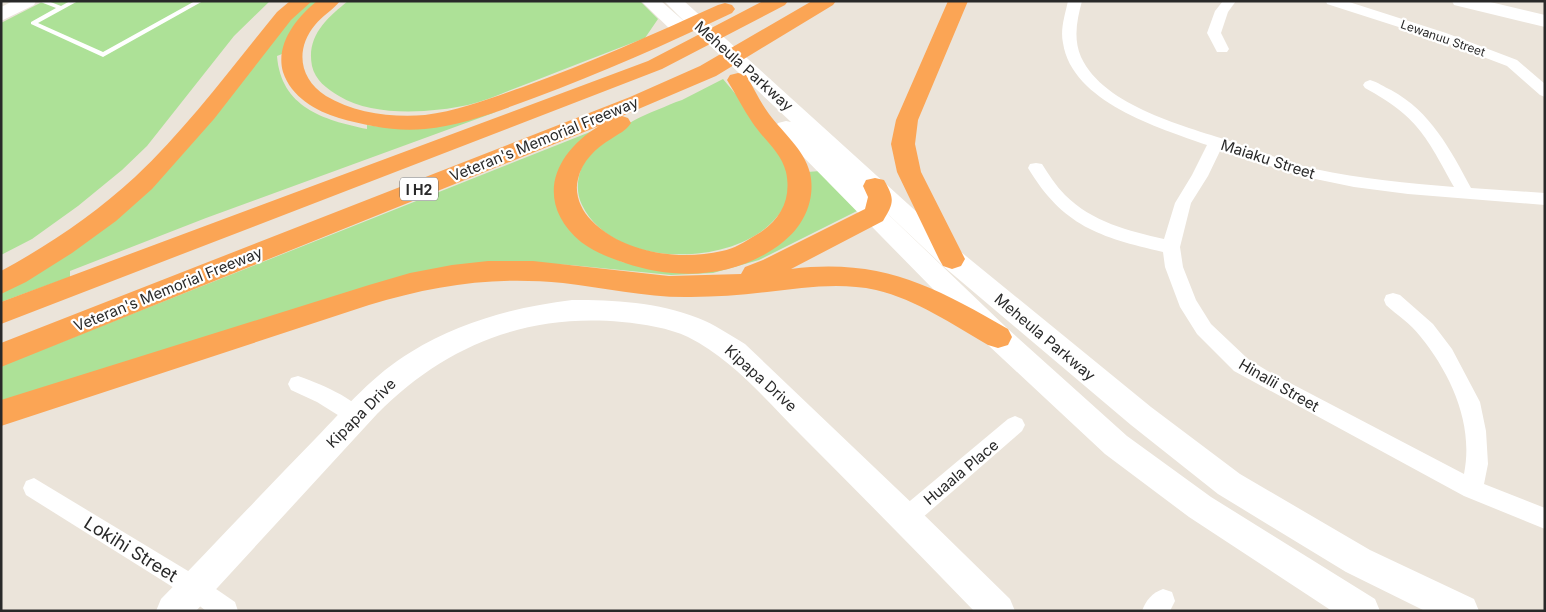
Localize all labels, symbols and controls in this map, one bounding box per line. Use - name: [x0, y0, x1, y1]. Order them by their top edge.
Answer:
- street label: Lewanuu Street: [1399, 16, 1487, 60]
- street label: Meheula Parkway: [691, 17, 798, 116]
- street label: Veteran's Memorial Freeway: [447, 92, 642, 186]
- street label: Maiaku Street: [1219, 135, 1317, 183]
- road number: I H2: [400, 178, 438, 200]
- street label: Veteran's Memorial Freeway: [71, 242, 266, 336]
- street label: Meheula Parkway: [991, 289, 1100, 385]
- street label: Kipapa Drive: [721, 341, 801, 415]
- street label: Hinalii Street: [1235, 354, 1323, 416]
- street label: Kipapa Drive: [322, 374, 400, 452]
- street label: Huaala Place: [920, 435, 1002, 509]
- street label: Lokihi Street: [80, 512, 182, 586]

